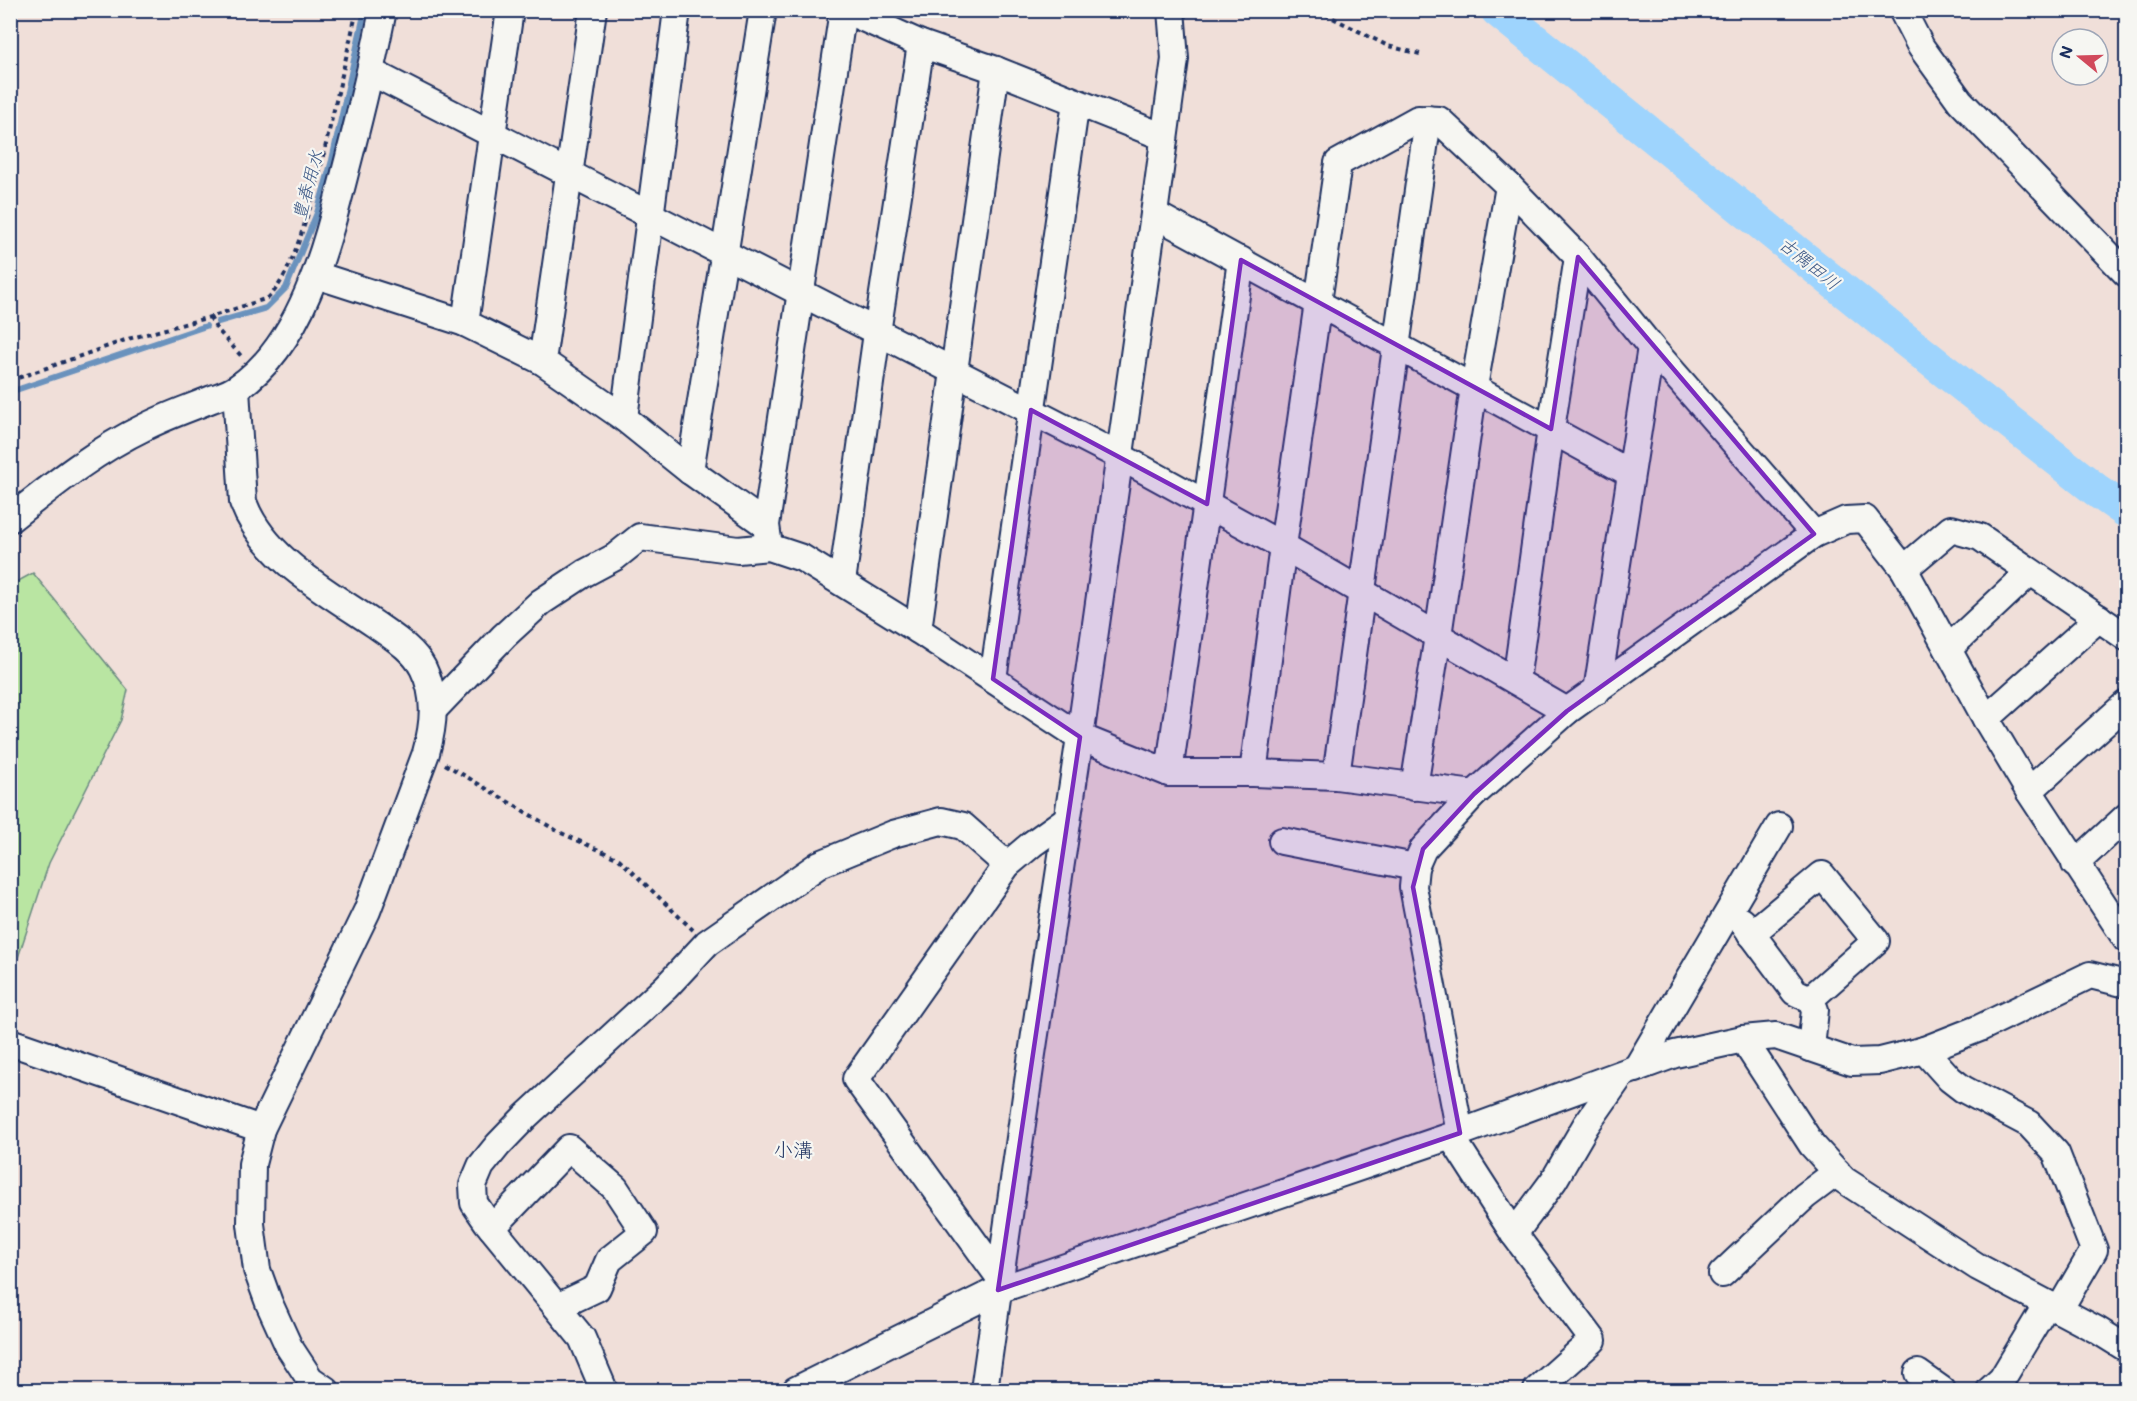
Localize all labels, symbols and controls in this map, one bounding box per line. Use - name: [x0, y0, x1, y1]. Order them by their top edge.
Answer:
- north arrow: [2050, 27, 2110, 87]
- text: N: [2053, 43, 2077, 61]
- water label: 豊春用水: [286, 147, 328, 223]
- water label: 古隅田川: [1774, 231, 1846, 295]
- district label: 小溝: [773, 1136, 813, 1162]

